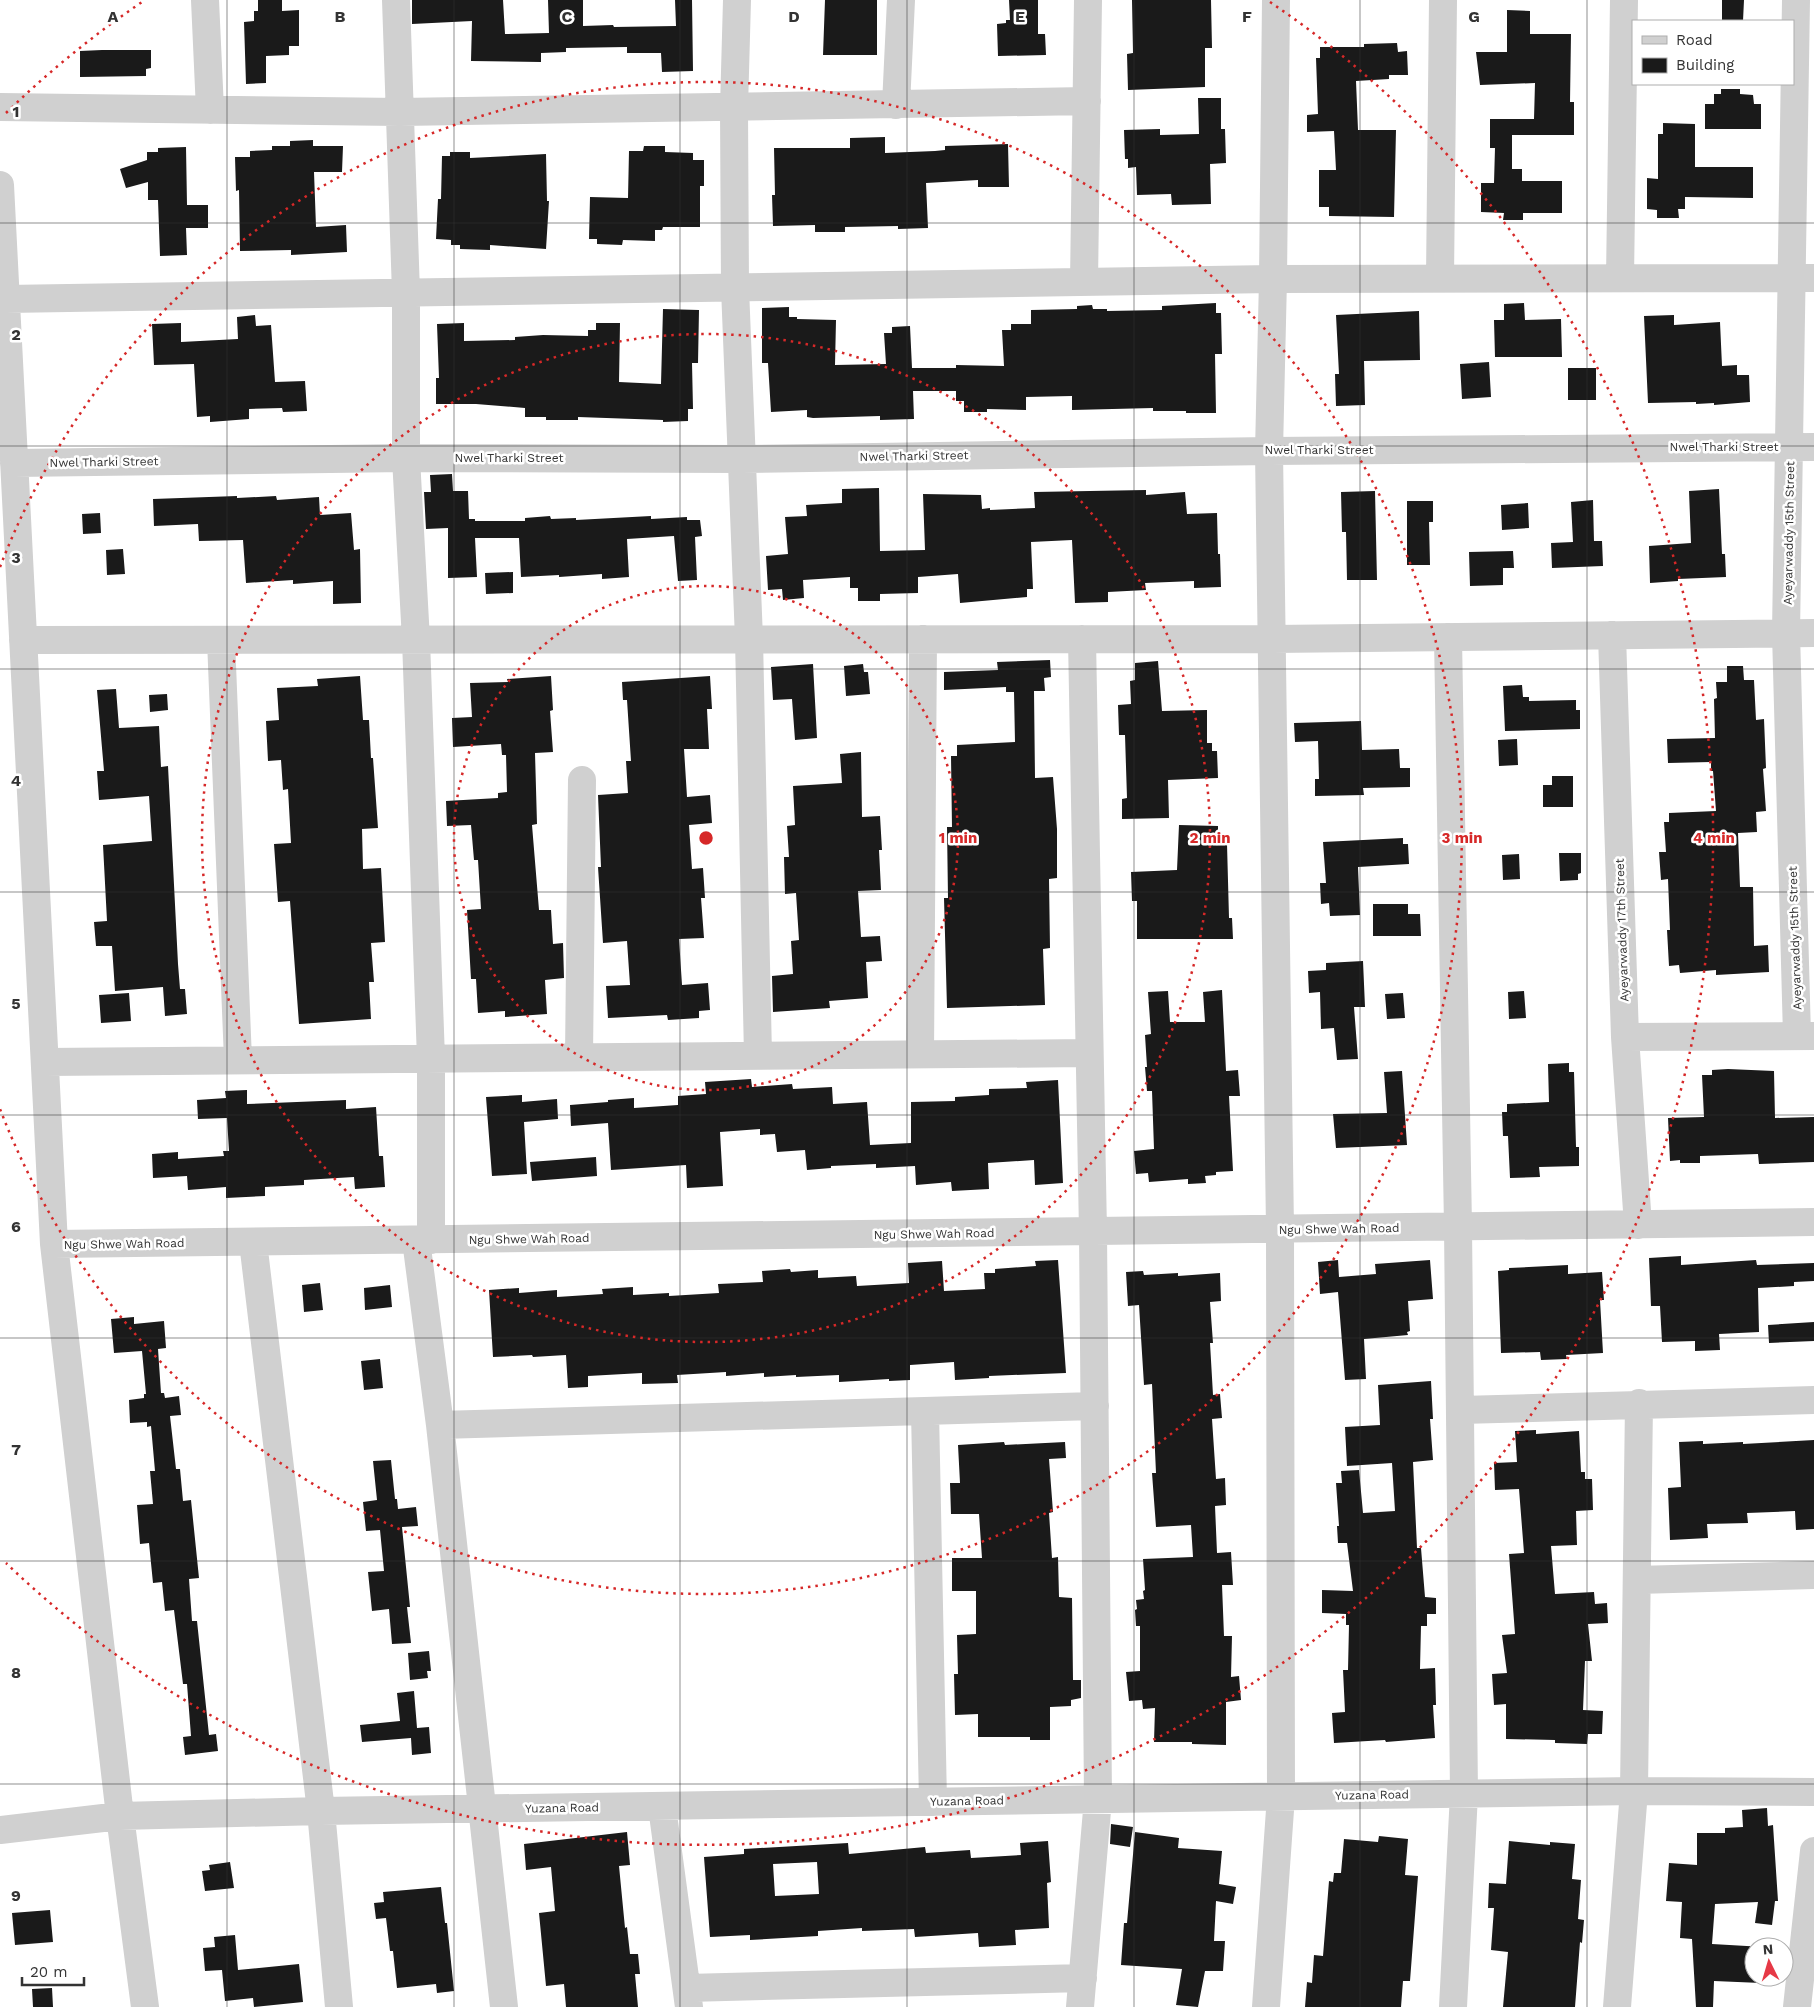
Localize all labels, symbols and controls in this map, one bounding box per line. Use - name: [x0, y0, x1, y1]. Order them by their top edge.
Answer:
- text: A: [108, 7, 119, 26]
- text: B: [335, 7, 346, 26]
- text: C: [562, 7, 573, 26]
- text: D: [788, 7, 800, 26]
- text: E: [1015, 7, 1025, 26]
- text: F: [1242, 7, 1252, 26]
- text: G: [1468, 7, 1480, 26]
- legend: [1632, 20, 1794, 85]
- text: Road: [1676, 31, 1713, 49]
- text: Building: [1676, 56, 1734, 74]
- text: 1: [13, 102, 19, 121]
- text: 2: [11, 325, 21, 344]
- street label: Nwel Tharki Street: [1670, 440, 1778, 454]
- street label: Nwel Tharki Street: [1265, 443, 1373, 457]
- street label: Nwel Tharki Street: [859, 448, 969, 464]
- street label: Nwel Tharki Street: [455, 451, 563, 465]
- street label: Nwel Tharki Street: [49, 454, 159, 470]
- street label: Ayeyarwaddy 15th Street: [1781, 461, 1797, 605]
- text: 3: [11, 548, 21, 567]
- text: 4: [11, 771, 21, 790]
- centre of rings: [697, 829, 715, 847]
- text: 1 min: [939, 829, 977, 847]
- text: 2 min: [1189, 829, 1231, 847]
- text: 3 min: [1442, 829, 1482, 847]
- text: 4 min: [1693, 829, 1735, 847]
- street label: Ayeyarwaddy 17th Street: [1613, 858, 1631, 1002]
- street label: Ayeyarwaddy 15th Street: [1785, 866, 1805, 1010]
- text: 5: [11, 994, 21, 1013]
- text: 6: [11, 1217, 21, 1236]
- street label: Ngu Shwe Wah Road: [1278, 1221, 1400, 1237]
- street label: Ngu Shwe Wah Road: [873, 1226, 995, 1242]
- street label: Ngu Shwe Wah Road: [468, 1231, 590, 1247]
- street label: Ngu Shwe Wah Road: [63, 1236, 185, 1252]
- text: 7: [11, 1440, 21, 1459]
- text: 8: [11, 1663, 21, 1682]
- street label: Yuzana Road: [1335, 1787, 1409, 1803]
- street label: Yuzana Road: [930, 1793, 1004, 1809]
- street label: Yuzana Road: [525, 1800, 599, 1816]
- text: 9: [11, 1886, 21, 1905]
- north arrow: [1744, 1937, 1794, 1987]
- text: N: [1762, 1941, 1774, 1957]
- scale bar: [22, 1954, 85, 1986]
- text: 20 m: [30, 1963, 68, 1981]

